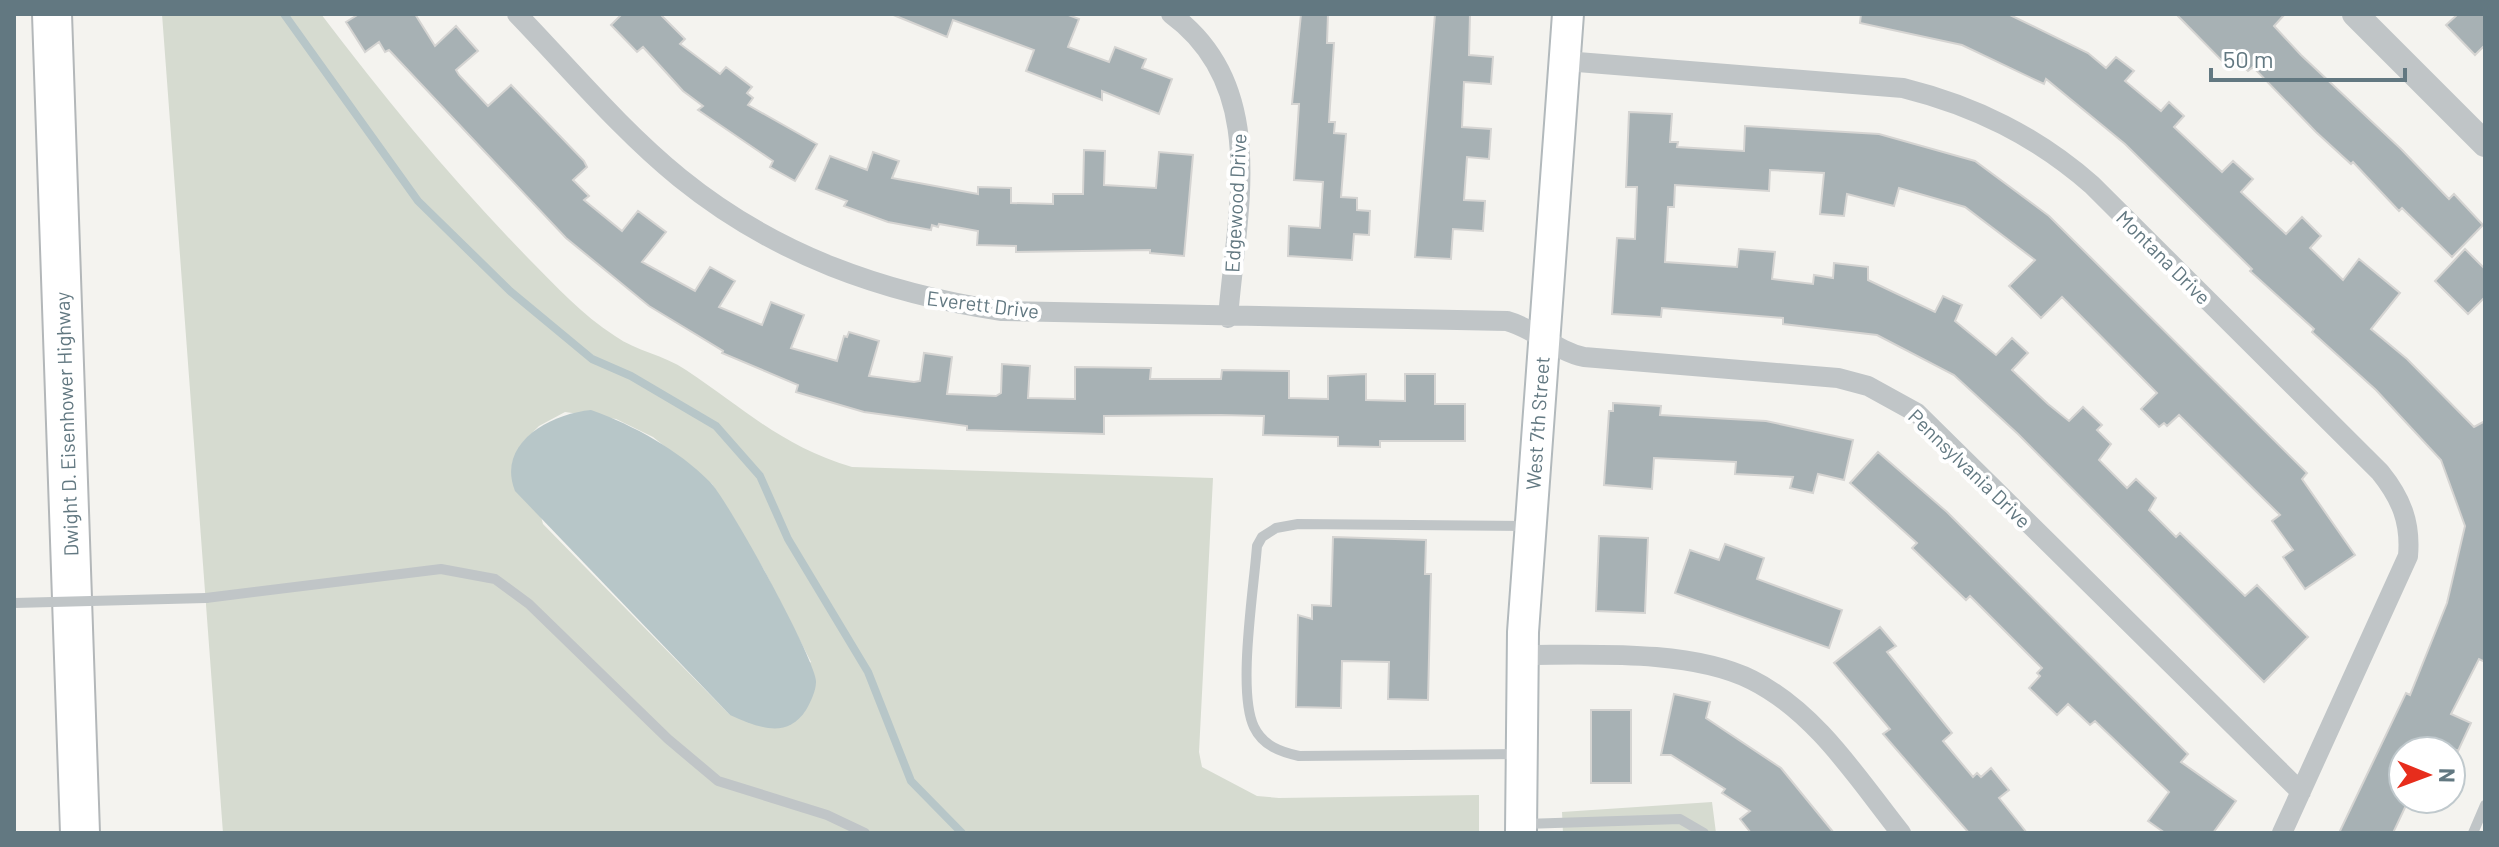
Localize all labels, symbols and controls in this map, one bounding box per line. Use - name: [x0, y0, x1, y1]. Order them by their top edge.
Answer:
- scale bar: [2211, 32, 2405, 82]
- text: 50 m: [2223, 44, 2274, 73]
- street label: Edgewood Drive: [1219, 133, 1251, 273]
- street label: Montana Drive: [2112, 205, 2216, 309]
- street label: Everett Drive: [926, 285, 1040, 323]
- street label: Dwight D. Eisenhower Highway: [49, 291, 83, 557]
- street label: West 7th Street: [1520, 355, 1554, 491]
- street label: Pennsylvania Drive: [1904, 404, 2036, 532]
- north arrow: [2387, 735, 2467, 815]
- text: N: [2435, 768, 2461, 783]

